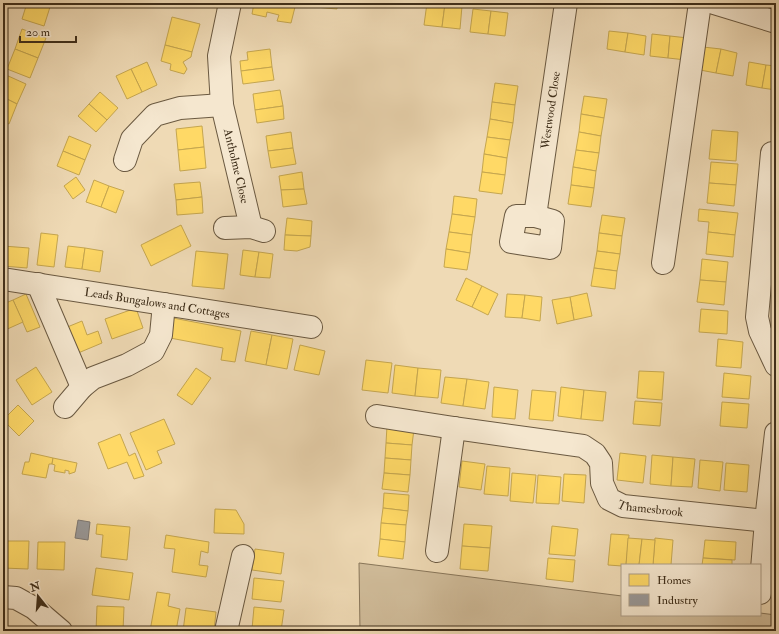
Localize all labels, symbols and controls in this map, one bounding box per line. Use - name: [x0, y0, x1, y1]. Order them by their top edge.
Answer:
- scale bar: [20, 18, 76, 44]
- text: 20 m: [26, 25, 51, 40]
- street label: Westwood Close: [537, 70, 563, 151]
- street label: Antholme Close: [220, 126, 253, 205]
- street label: Leads Bungalows and Cottages: [83, 284, 231, 322]
- street label: Thamesbrook: [615, 497, 684, 520]
- legend: [621, 564, 761, 616]
- text: Homes: [657, 573, 691, 588]
- north arrow: [18, 576, 58, 616]
- text: N: [28, 579, 43, 595]
- text: Industry: [657, 593, 699, 608]

